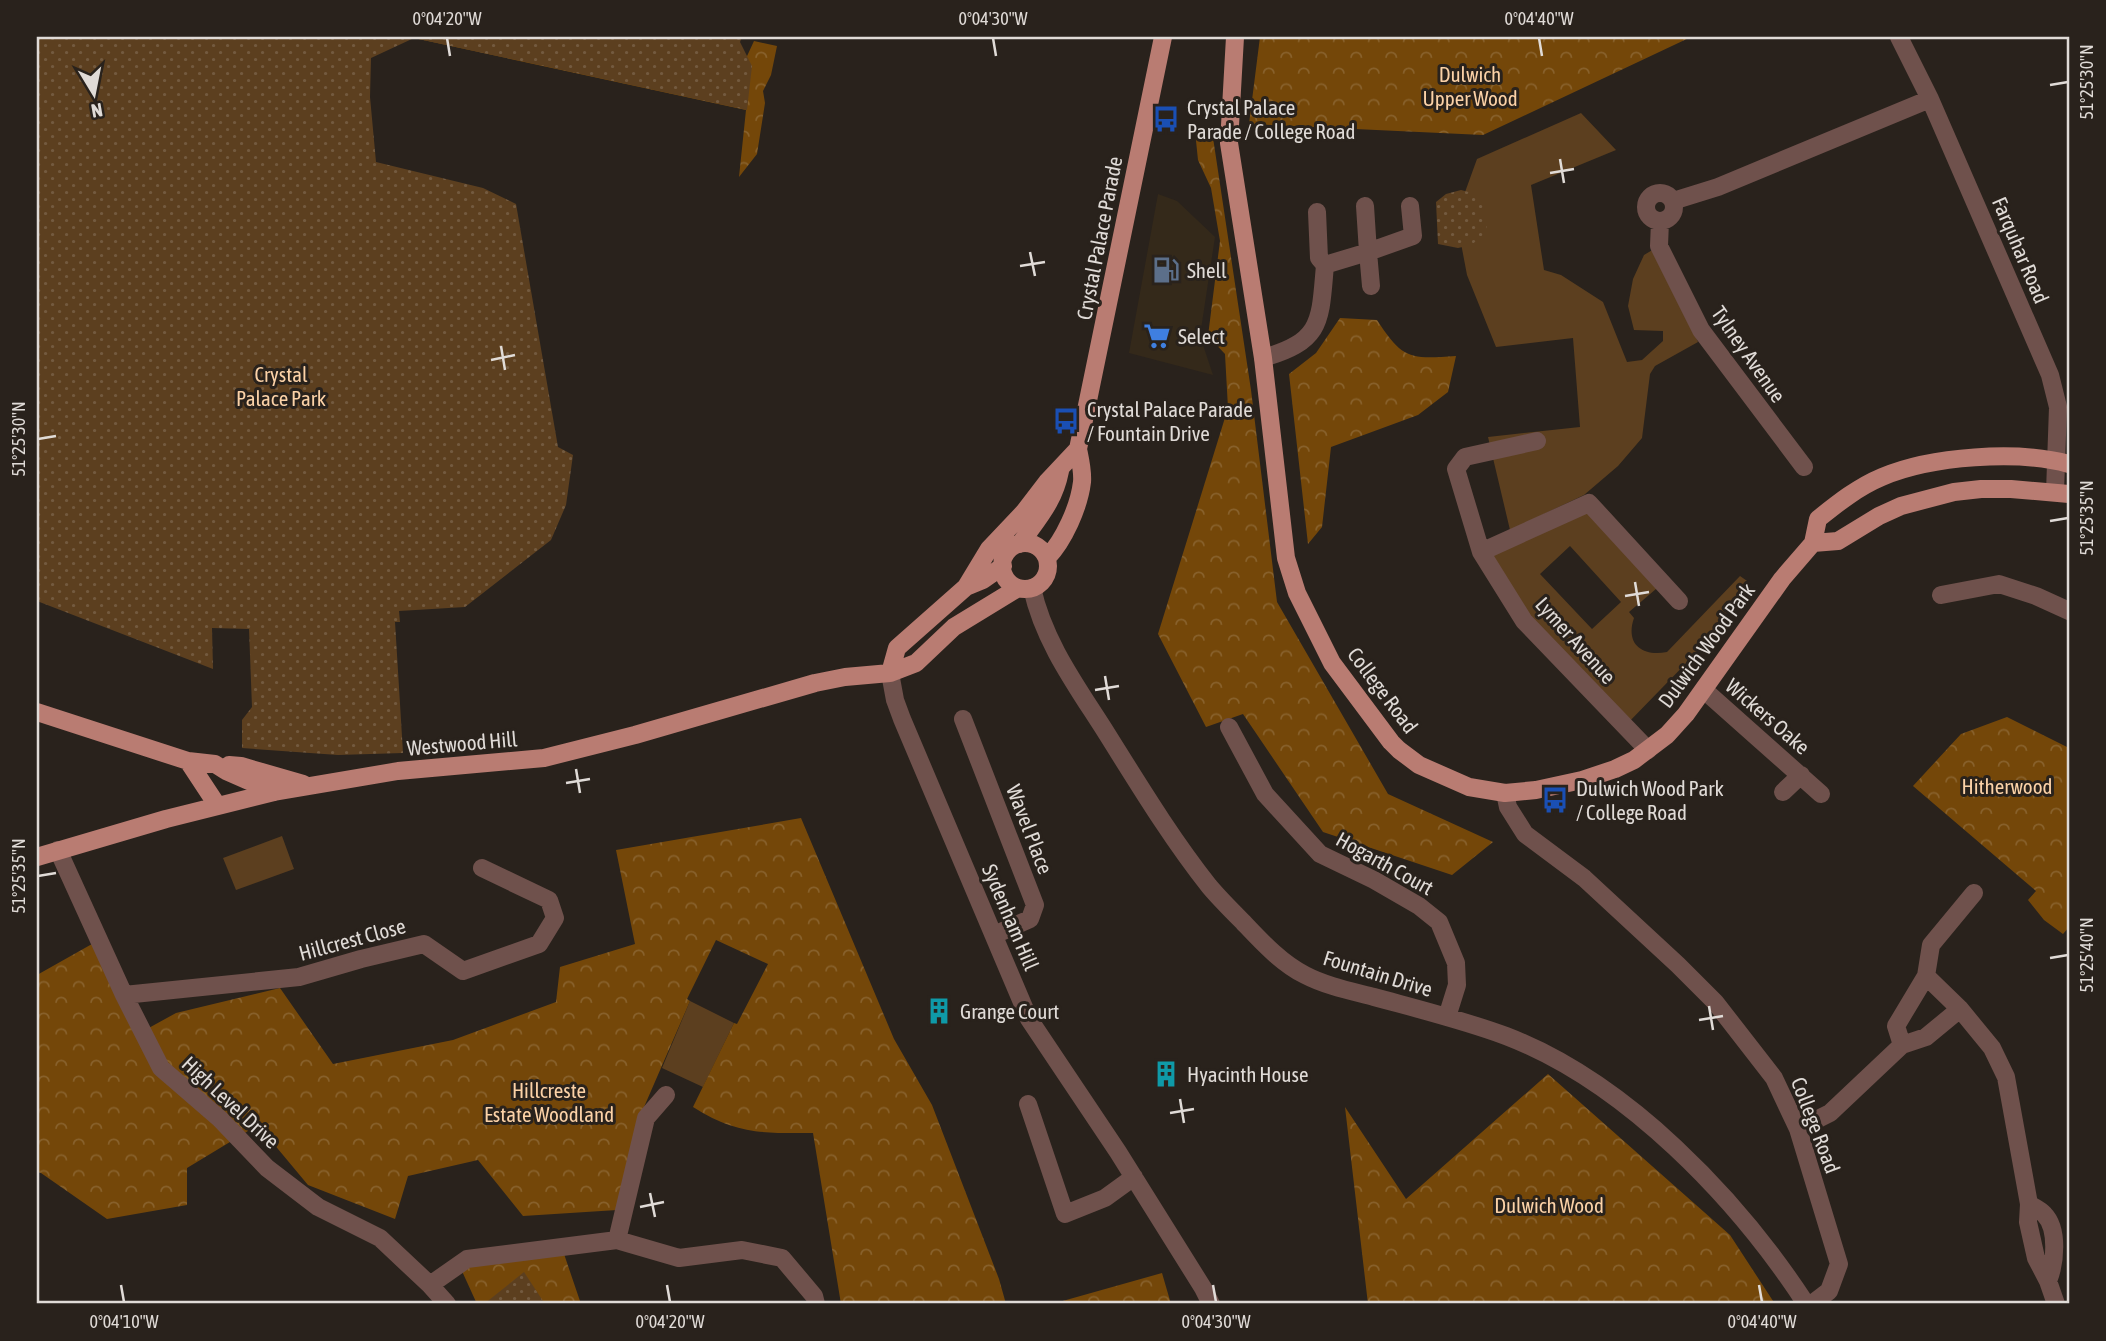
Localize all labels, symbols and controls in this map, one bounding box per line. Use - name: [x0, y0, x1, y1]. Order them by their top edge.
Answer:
- text: 0°04'20"W: [412, 8, 482, 29]
- text: 0°04'30"W: [958, 8, 1028, 29]
- text: 0°04'40"W: [1504, 8, 1574, 29]
- text: 51°25'30"N: [2076, 44, 2097, 120]
- north arrow: [60, 60, 130, 130]
- park label: Dulwich Upper Wood: [1422, 62, 1518, 110]
- place label: Crystal Palace Parade / College Road: [1187, 95, 1355, 143]
- text: N: [90, 99, 104, 123]
- bus stop icon: Crystal Palace Parade / College Road: [1151, 104, 1181, 134]
- street label: Crystal Palace Parade: [1071, 154, 1127, 322]
- street label: Farquhar Road: [1988, 193, 2054, 307]
- fuel station icon: Shell: [1151, 255, 1181, 285]
- place label: Shell: [1187, 258, 1227, 282]
- street label: Tylney Avenue: [1707, 301, 1791, 407]
- supermarket icon: Select: [1142, 321, 1172, 351]
- place label: Select: [1178, 324, 1225, 348]
- park label: Crystal Palace Park: [236, 362, 326, 410]
- place label: Crystal Palace Parade / Fountain Drive: [1087, 397, 1253, 445]
- text: 51°25'30"N: [8, 401, 29, 477]
- bus stop icon: Crystal Palace Parade / Fountain Drive: [1051, 406, 1081, 436]
- text: 51°25'35"N: [2076, 480, 2097, 556]
- street label: Dulwich Wood Park: [1653, 578, 1759, 712]
- street label: Lymer Avenue: [1531, 592, 1621, 688]
- street label: College Road: [1343, 642, 1423, 738]
- street label: Wickers Oake: [1721, 673, 1815, 759]
- street label: Westwood Hill: [406, 726, 519, 760]
- park label: Hitherwood: [1961, 774, 2053, 798]
- place label: Dulwich Wood Park / College Road: [1576, 776, 1724, 824]
- street label: Wavel Place: [1002, 781, 1058, 877]
- bus stop icon: Dulwich Wood Park / College Road: [1540, 785, 1570, 815]
- street label: Hogarth Court: [1332, 827, 1438, 899]
- text: 51°25'35"N: [8, 838, 29, 914]
- street label: Sydenham Hill: [978, 860, 1044, 974]
- street label: Hillcrest Close: [296, 913, 408, 965]
- text: 51°25'40"N: [2076, 917, 2097, 993]
- street label: Fountain Drive: [1321, 945, 1435, 1001]
- building icon: Grange Court: [924, 996, 954, 1026]
- place label: Grange Court: [960, 999, 1059, 1023]
- street label: High Level Drive: [178, 1051, 284, 1153]
- building icon: Hyacinth House: [1151, 1059, 1181, 1089]
- place label: Hyacinth House: [1187, 1062, 1308, 1086]
- street label: College Road: [1787, 1074, 1845, 1176]
- park label: Hillcreste Estate Woodland: [484, 1078, 614, 1126]
- park label: Dulwich Wood: [1494, 1193, 1604, 1217]
- text: 0°04'10"W: [89, 1311, 159, 1332]
- text: 0°04'20"W: [635, 1311, 705, 1332]
- text: 0°04'30"W: [1181, 1311, 1251, 1332]
- text: 0°04'40"W: [1727, 1311, 1797, 1332]

